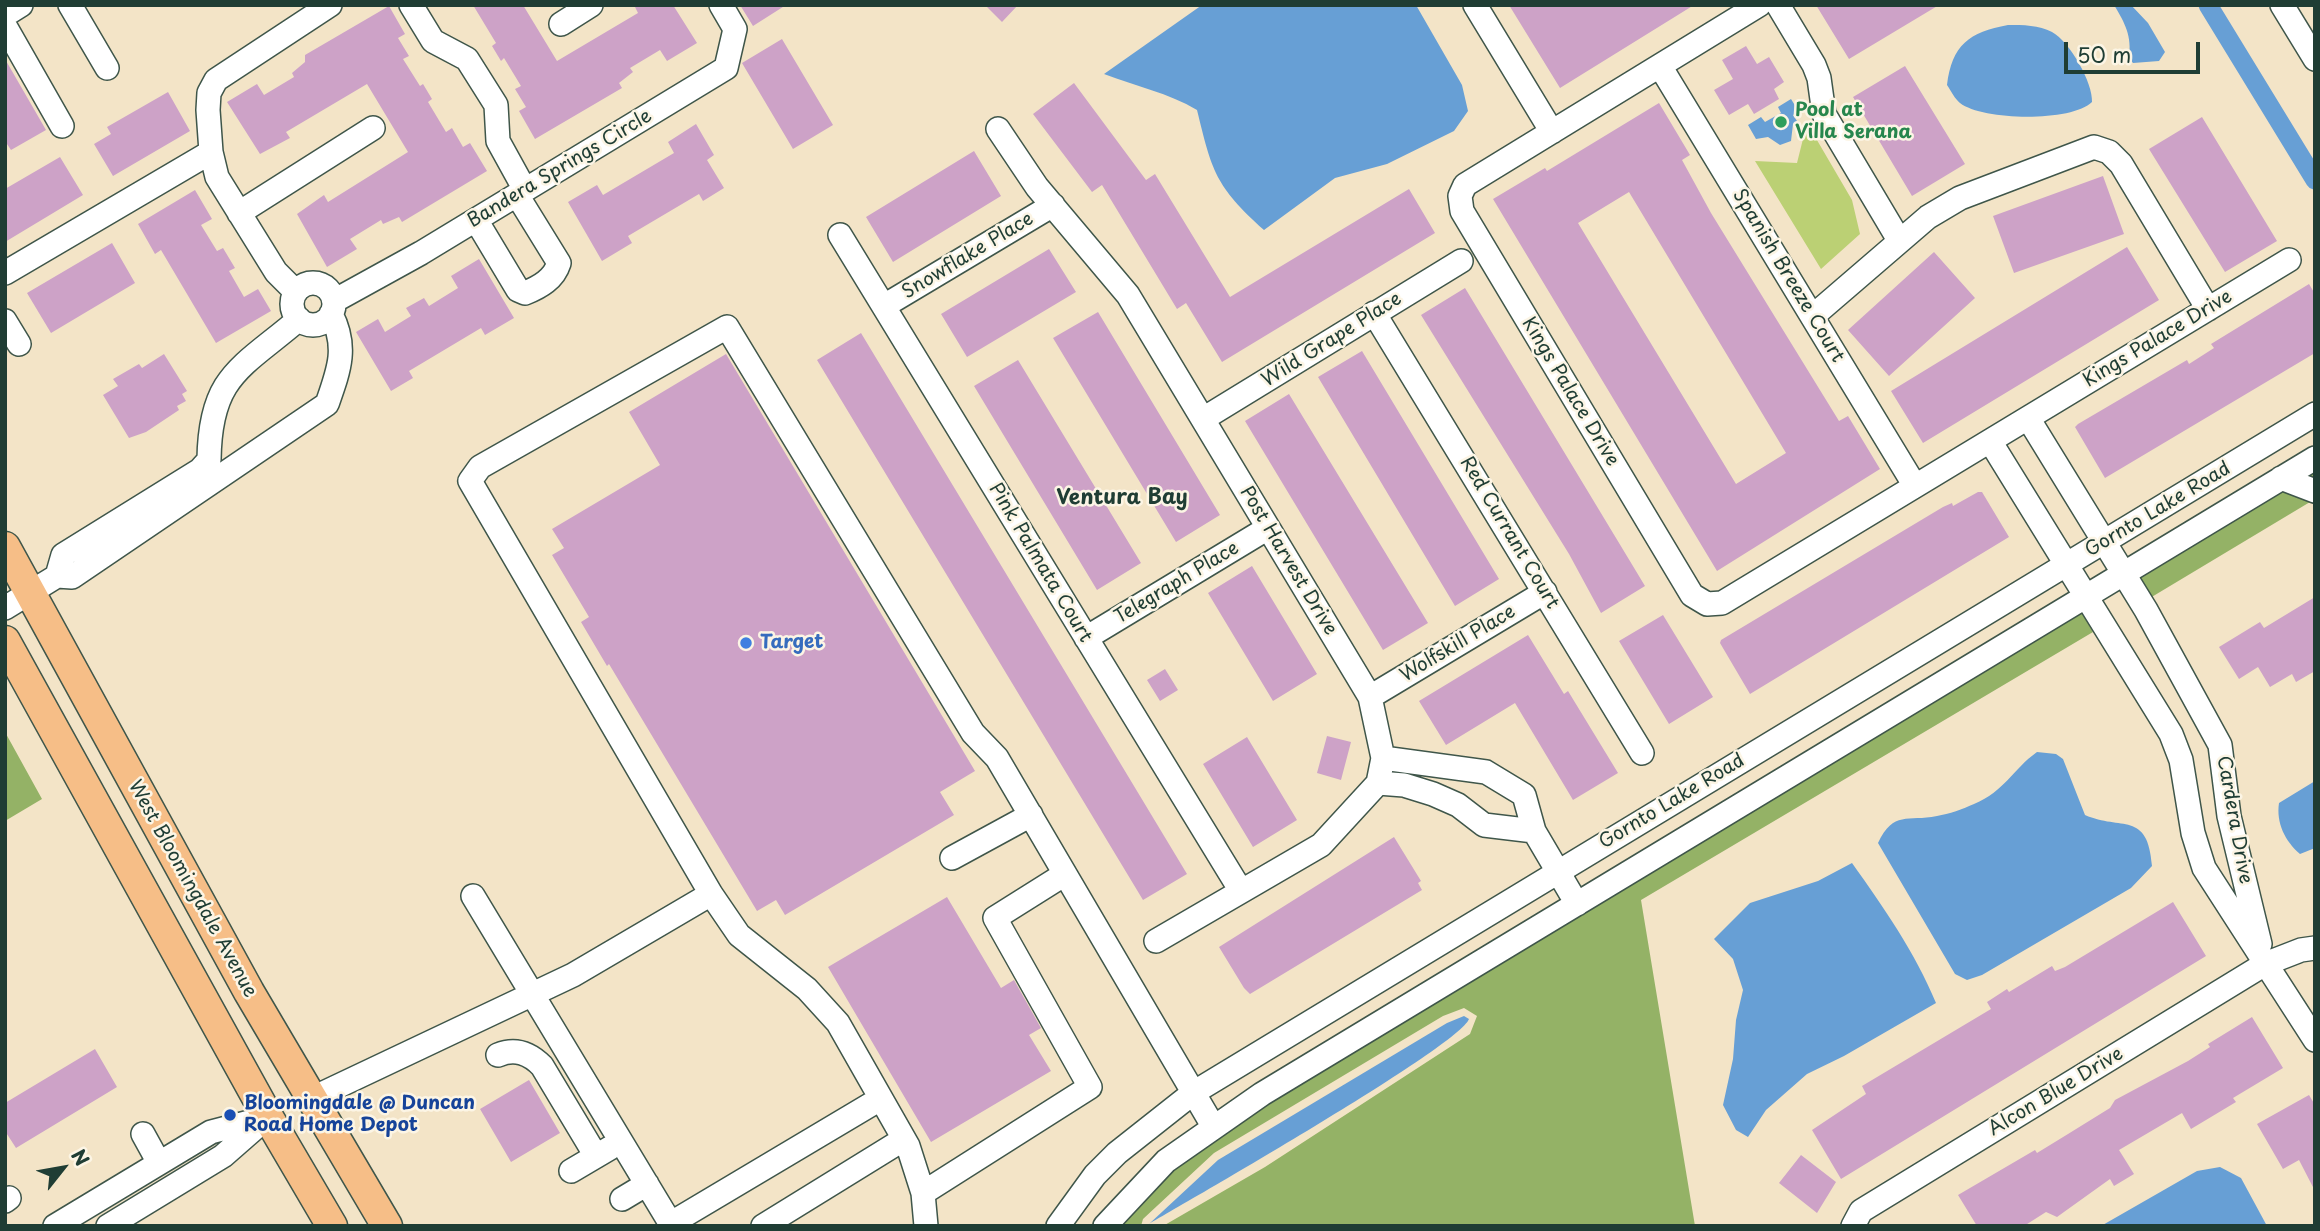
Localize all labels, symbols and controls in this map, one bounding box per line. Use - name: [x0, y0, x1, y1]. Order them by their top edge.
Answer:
- scale bar: [2068, 28, 2204, 72]
- text: 50 m: [2077, 38, 2131, 70]
- place label: Pool at Villa Serana: [1795, 100, 1912, 144]
- street label: Bandera Springs Circle: [464, 105, 656, 233]
- marker: Pool at Villa Serana: [1773, 114, 1789, 130]
- street label: Spanish Breeze Court: [1727, 185, 1849, 367]
- street label: Snowflake Place: [898, 208, 1038, 304]
- street label: Kings Palace Drive: [2079, 286, 2237, 392]
- street label: Wild Grape Place: [1258, 288, 1406, 392]
- street label: Kings Palace Drive: [1517, 313, 1623, 471]
- street label: Red Currant Court: [1455, 453, 1563, 613]
- street label: Gornto Lake Road: [2081, 458, 2235, 562]
- street label: Pink Palmata Court: [983, 479, 1097, 647]
- street label: Post Harvest Drive: [1235, 482, 1341, 640]
- district label: Ventura Bay: [1056, 485, 1188, 511]
- street label: Telegraph Place: [1111, 537, 1243, 629]
- street label: Wolfskill Place: [1396, 601, 1520, 687]
- place label: Target: [760, 632, 823, 654]
- marker: Target: [738, 635, 754, 651]
- street label: Gornto Lake Road: [1595, 750, 1749, 854]
- street label: Cardera Drive: [2212, 754, 2256, 886]
- street label: West Bloomingdale Avenue: [123, 777, 261, 1001]
- street label: Alcon Blue Drive: [1984, 1043, 2128, 1141]
- place label: Bloomingdale @ Duncan Road Home Depot: [244, 1093, 475, 1137]
- marker: Bloomingdale @ Duncan Road Home Depot: [222, 1107, 238, 1123]
- north arrow: [28, 1133, 98, 1203]
- text: N: [65, 1144, 97, 1171]

